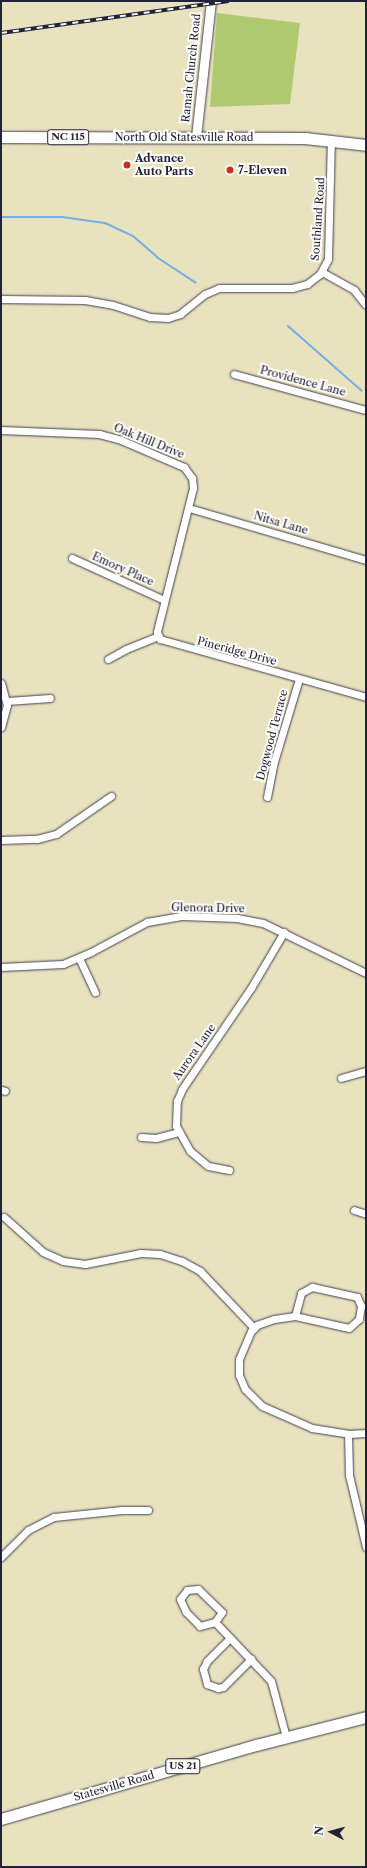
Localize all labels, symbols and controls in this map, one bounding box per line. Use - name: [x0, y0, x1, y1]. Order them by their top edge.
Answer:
- street label: Ramah Church Road: [179, 13, 203, 123]
- road number: NC 115: [47, 129, 89, 145]
- street label: North Old Statesville Road: [114, 130, 254, 144]
- place label: Advance Auto Parts: [135, 152, 193, 178]
- marker: Advance Auto Parts: [122, 160, 132, 170]
- place label: 7-Eleven: [238, 163, 287, 177]
- marker: 7-Eleven: [225, 165, 235, 175]
- street label: Southland Road: [308, 177, 328, 261]
- street label: Providence Lane: [259, 363, 347, 399]
- street label: Oak Hill Drive: [112, 421, 186, 461]
- street label: Nitsa Lane: [252, 509, 310, 537]
- street label: Emory Place: [90, 549, 156, 589]
- street label: Pineridge Drive: [196, 634, 278, 668]
- street label: Dogwood Terrace: [253, 688, 291, 782]
- street label: Glenora Drive: [171, 901, 245, 915]
- street label: Aurora Lane: [170, 1021, 218, 1083]
- road number: US 21: [165, 1758, 201, 1774]
- street label: Statesville Road: [72, 1768, 156, 1804]
- north arrow: [311, 1812, 351, 1852]
- text: N: [312, 1825, 327, 1836]

